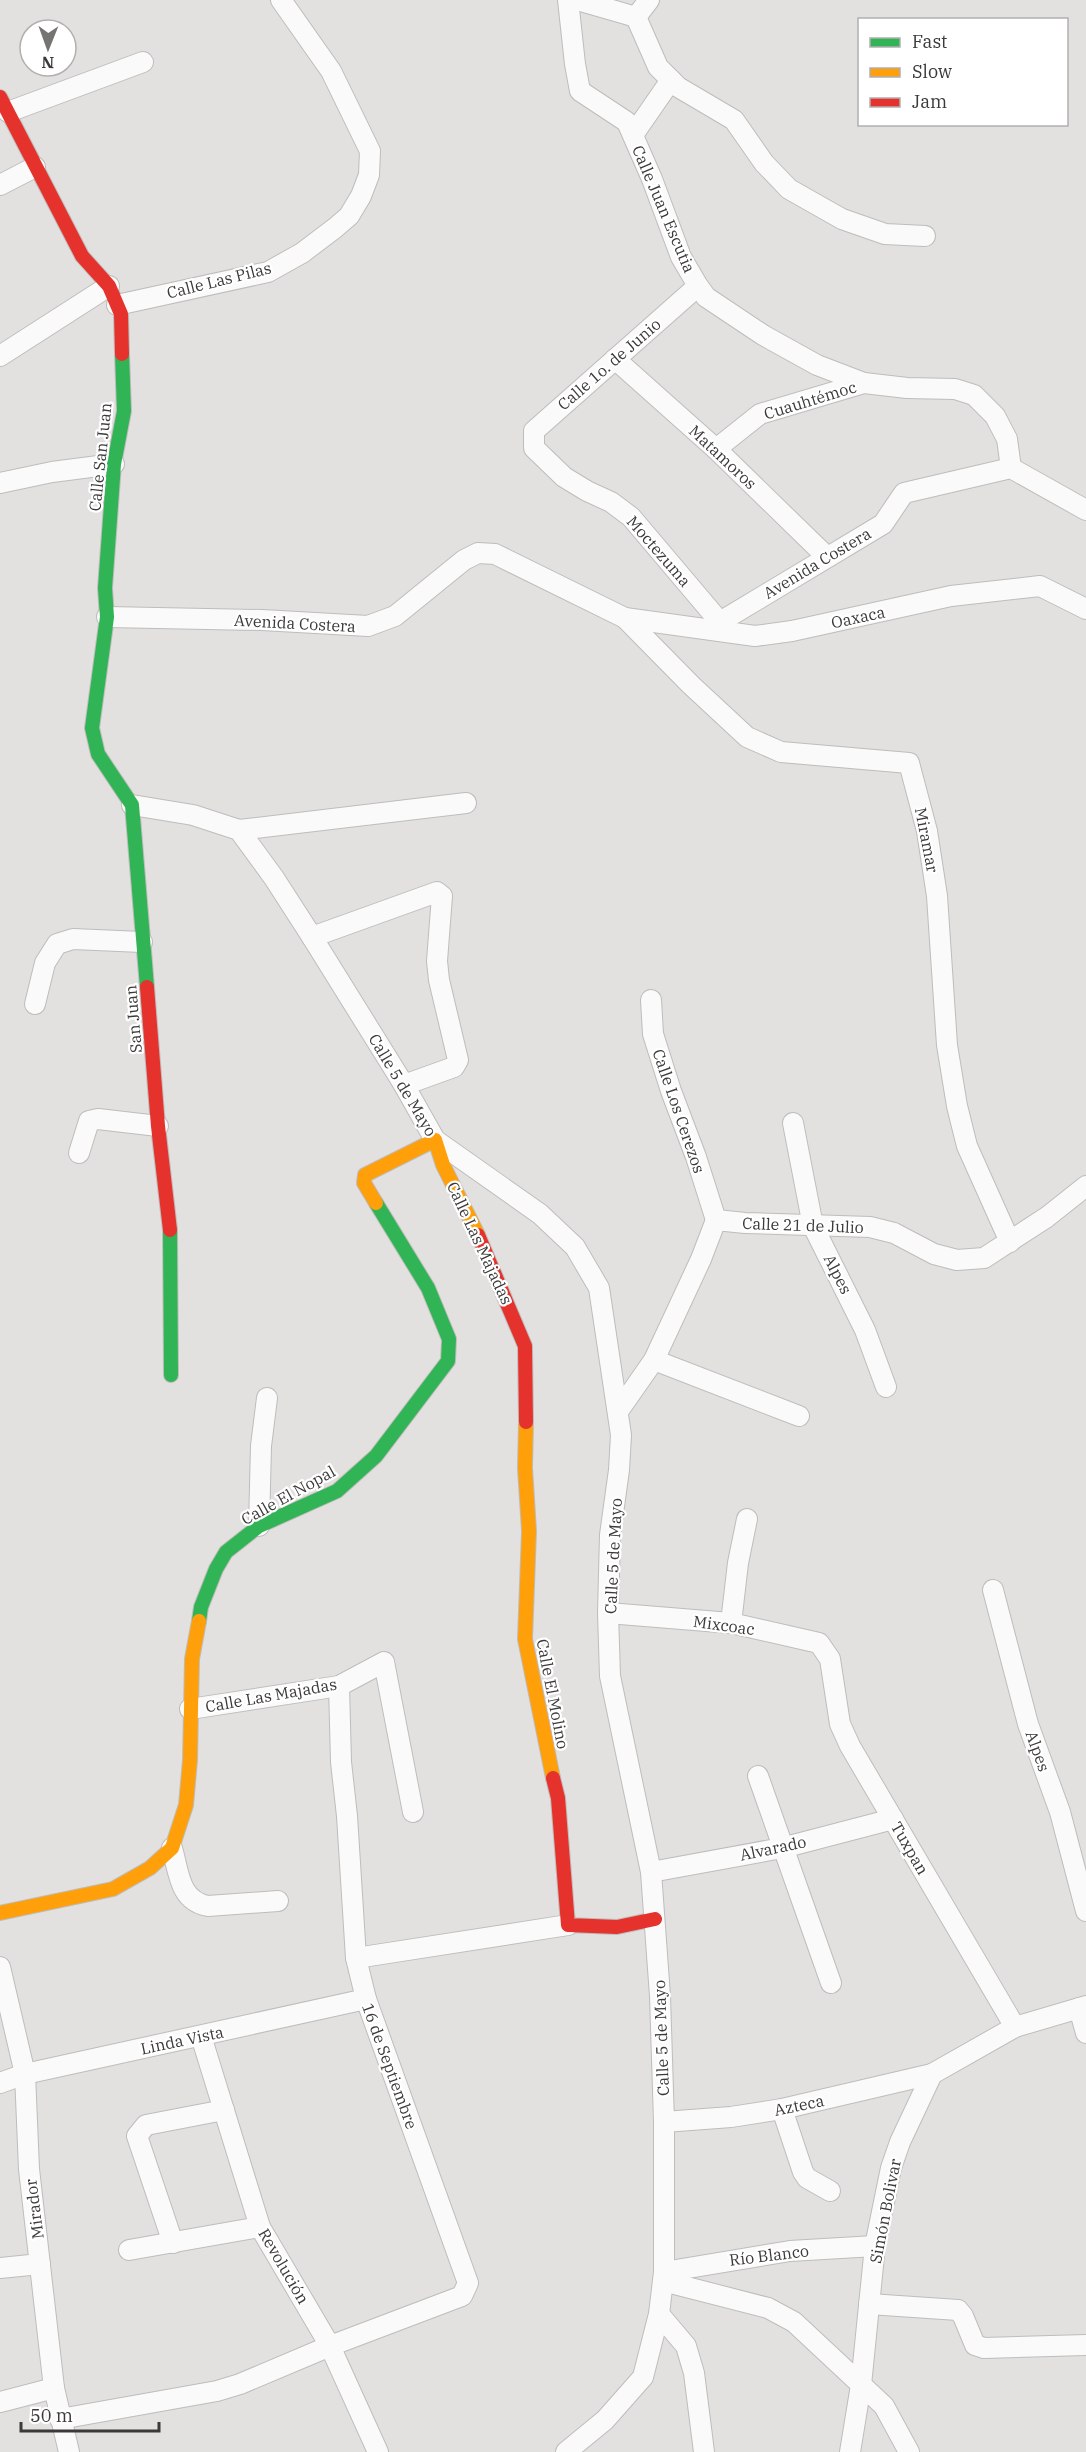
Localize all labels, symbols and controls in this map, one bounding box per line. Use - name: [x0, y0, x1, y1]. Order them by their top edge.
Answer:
- north arrow: [18, 18, 78, 78]
- legend: [858, 18, 1068, 126]
- text: Fast: [912, 30, 947, 53]
- text: N: [41, 53, 54, 73]
- text: Slow: [912, 60, 952, 83]
- text: Jam: [912, 90, 947, 113]
- street label: Calle Juan Escutia: [628, 142, 700, 276]
- street label: Calle Las Pilas: [165, 257, 273, 303]
- street label: Calle 1o. de Junio: [553, 314, 665, 414]
- street label: Cuauhtémoc: [761, 376, 859, 424]
- street label: Calle San Juan: [84, 402, 116, 512]
- street label: Matamoros: [685, 421, 761, 493]
- street label: Moctezuma: [623, 511, 695, 591]
- street label: Avenida Costera: [760, 523, 875, 603]
- street label: Oaxaca: [829, 601, 887, 632]
- street label: Avenida Costera: [234, 610, 357, 636]
- street label: Miramar: [911, 806, 943, 874]
- street label: San Juan: [120, 984, 146, 1054]
- street label: Calle 5 de Mayo: [365, 1030, 441, 1140]
- street label: Calle Los Cerezos: [648, 1046, 710, 1176]
- street label: Calle Las Majadas: [443, 1178, 517, 1308]
- street label: Calle 21 de Julio: [742, 1213, 864, 1237]
- street label: Alpes: [820, 1251, 856, 1297]
- street label: Calle El Nopal: [237, 1461, 339, 1529]
- street label: Calle 5 de Mayo: [600, 1497, 626, 1615]
- street label: Mixcoac: [692, 1611, 756, 1639]
- street label: Calle El Molino: [533, 1637, 573, 1751]
- street label: Calle Las Majadas: [204, 1674, 338, 1716]
- street label: Alpes: [1021, 1728, 1055, 1774]
- street label: Tuxpan: [887, 1818, 933, 1878]
- street label: Alvarado: [738, 1831, 808, 1865]
- street label: Calle 5 de Mayo: [649, 1980, 673, 2096]
- street label: 16 de Septiembre: [358, 2000, 422, 2132]
- street label: Linda Vista: [139, 2021, 226, 2059]
- street label: Azteca: [772, 2090, 826, 2120]
- street label: Simón Bolivar: [865, 2157, 905, 2265]
- street label: Mirador: [20, 2178, 48, 2240]
- street label: Revolución: [254, 2225, 314, 2307]
- street label: Río Blanco: [728, 2240, 810, 2270]
- scale bar: [21, 2395, 159, 2433]
- text: 50 m: [30, 2404, 73, 2427]

